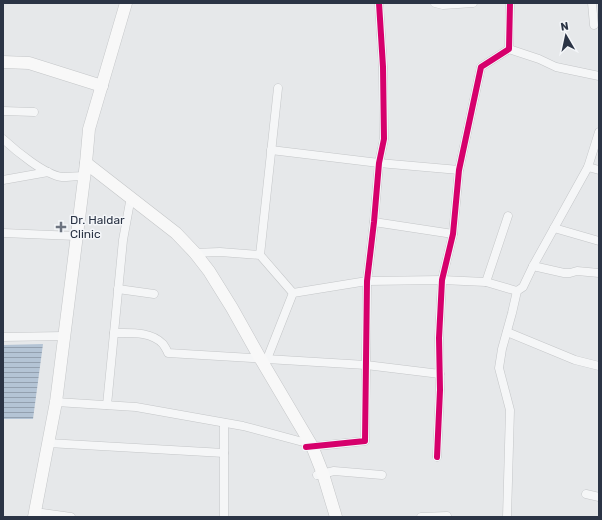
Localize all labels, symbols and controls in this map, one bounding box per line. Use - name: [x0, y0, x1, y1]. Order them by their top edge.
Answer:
- north arrow: [546, 16, 586, 56]
- text: N: [560, 20, 570, 34]
- place label: Dr. Haldar Clinic: [70, 213, 125, 241]
- marker: Dr. Haldar Clinic: [55, 221, 67, 233]

